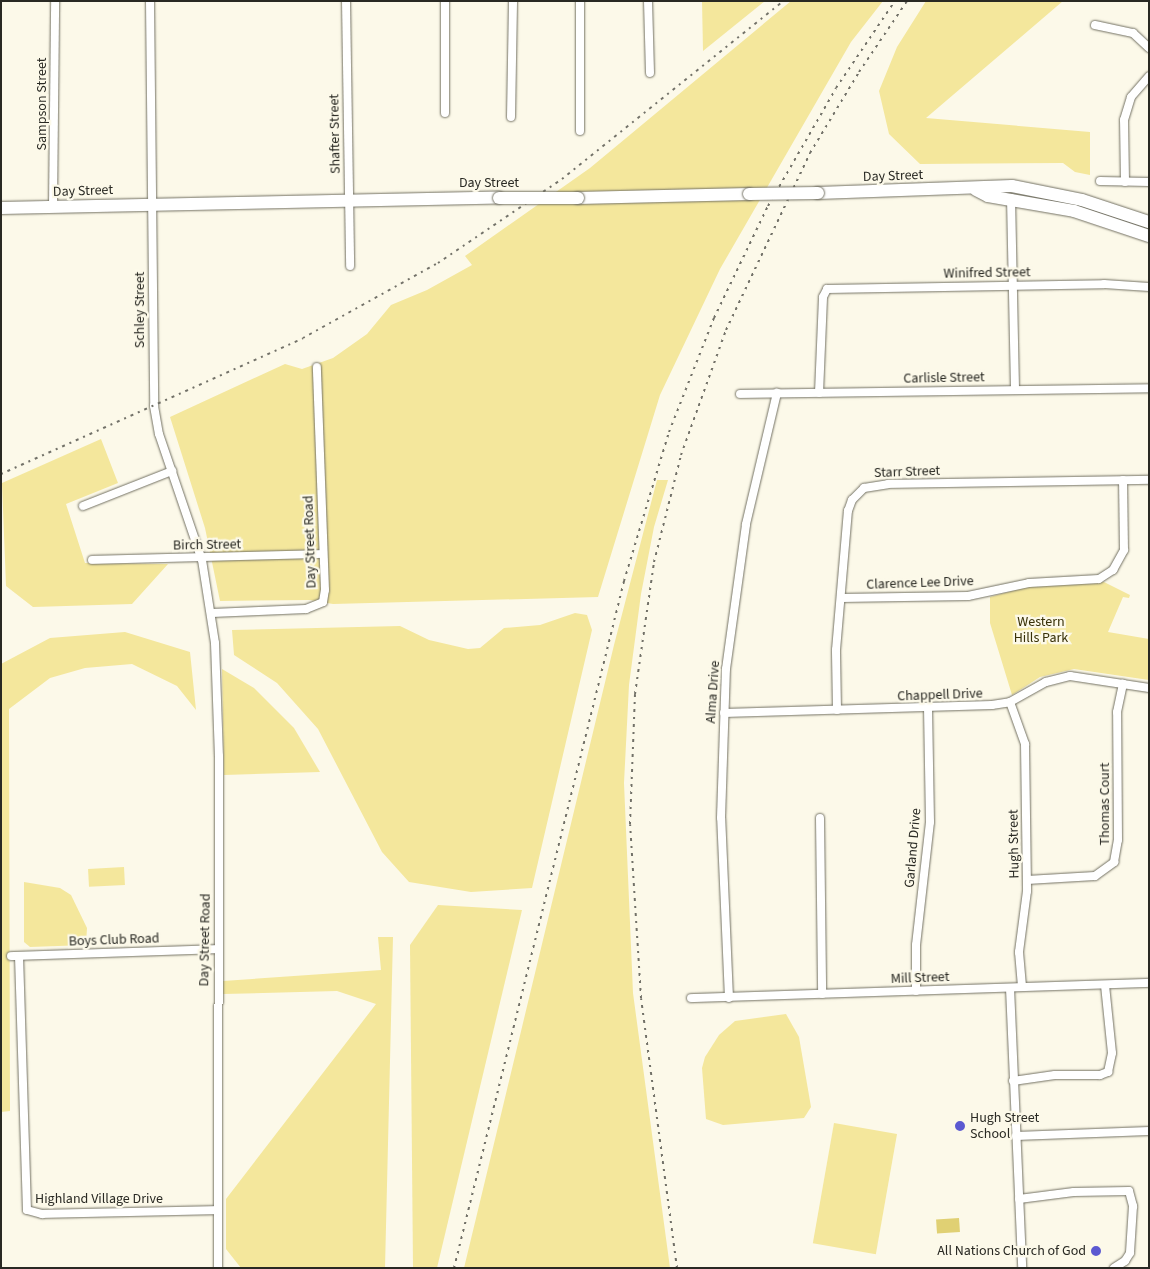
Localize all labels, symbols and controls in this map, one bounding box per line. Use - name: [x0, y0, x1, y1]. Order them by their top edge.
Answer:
- street label: Sampson Street: [34, 58, 50, 150]
- street label: Shafter Street: [326, 94, 344, 174]
- street label: Day Street: [863, 167, 923, 185]
- street label: Day Street: [459, 175, 519, 191]
- street label: Day Street: [53, 182, 113, 200]
- street label: Winifred Street: [943, 264, 1031, 282]
- street label: Schley Street: [132, 272, 148, 348]
- street label: Carlisle Street: [903, 369, 985, 387]
- street label: Starr Street: [874, 462, 940, 482]
- street label: Day Street Road: [300, 495, 320, 589]
- street label: Birch Street: [173, 536, 241, 554]
- street label: Clarence Lee Drive: [866, 573, 974, 593]
- park label: Western Hills Park: [1014, 614, 1068, 646]
- street label: Alma Drive: [702, 660, 724, 724]
- street label: Chappell Drive: [897, 685, 983, 705]
- street label: Thomas Court: [1097, 763, 1113, 845]
- street label: Garland Drive: [901, 808, 925, 888]
- street label: Hugh Street: [1005, 809, 1023, 879]
- street label: Day Street Road: [196, 893, 214, 987]
- street label: Boys Club Road: [68, 930, 160, 950]
- street label: Mill Street: [890, 969, 950, 987]
- place label: Hugh Street School: [970, 1110, 1039, 1142]
- marker: Hugh Street School: [954, 1120, 966, 1132]
- street label: Highland Village Drive: [35, 1191, 163, 1207]
- place label: All Nations Church of God: [937, 1243, 1086, 1259]
- marker: All Nations Church of God: [1090, 1245, 1102, 1257]

